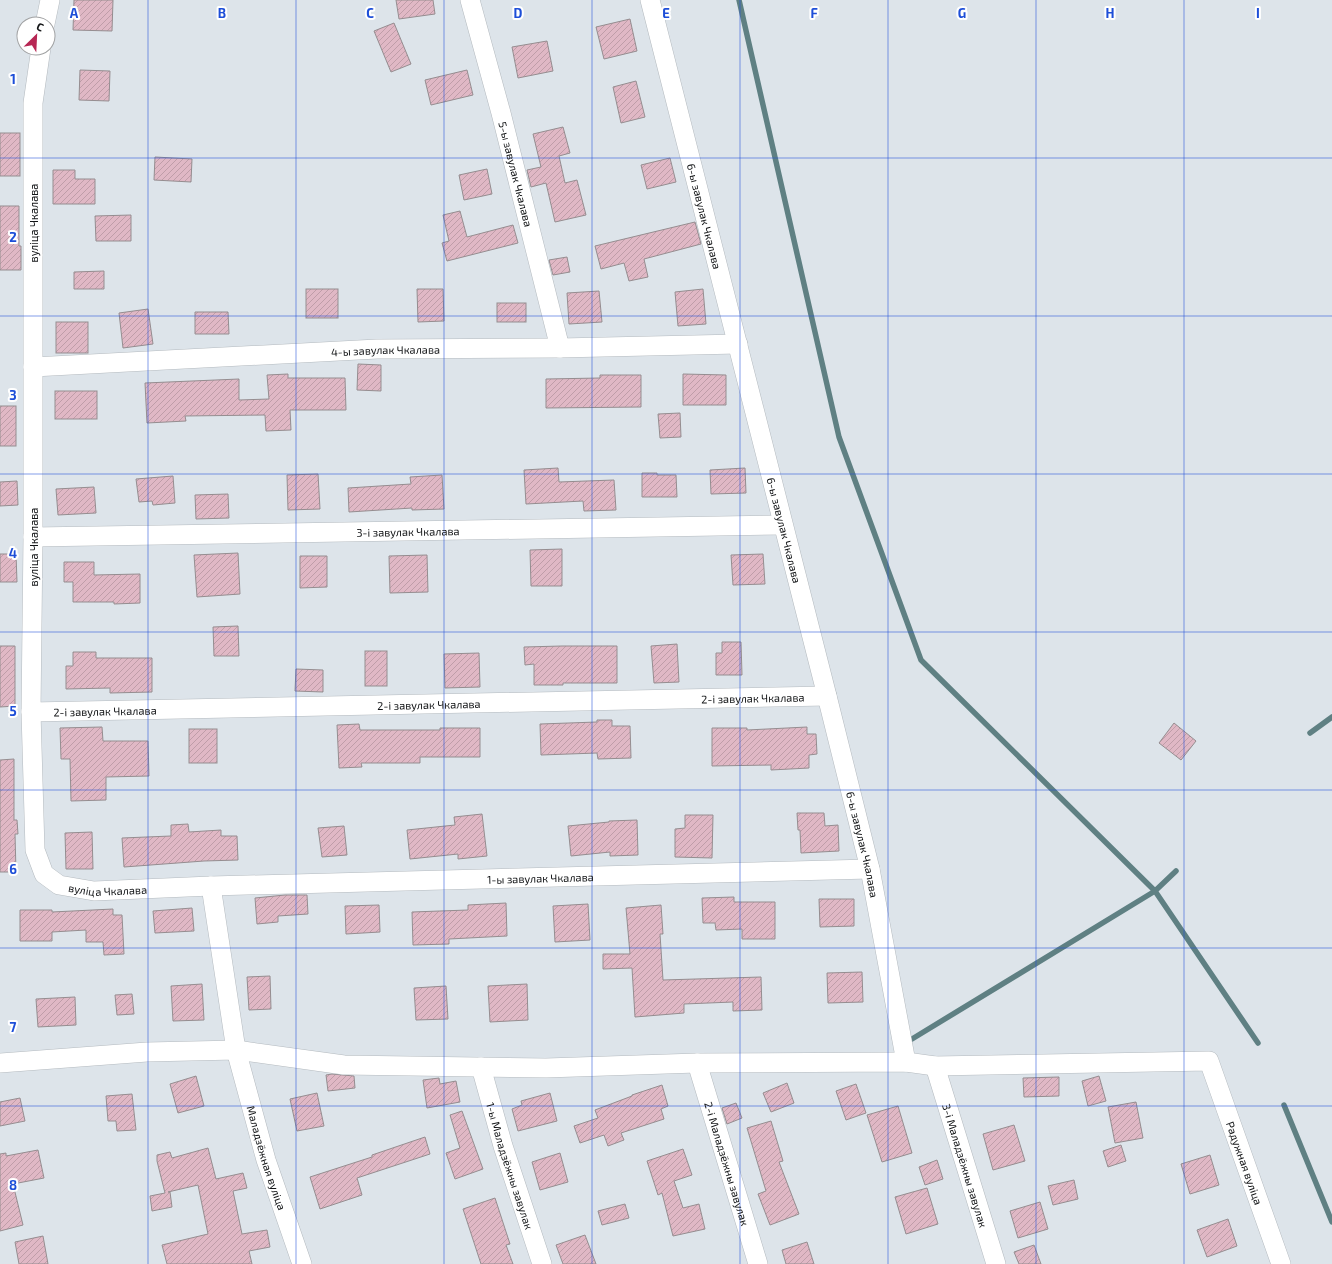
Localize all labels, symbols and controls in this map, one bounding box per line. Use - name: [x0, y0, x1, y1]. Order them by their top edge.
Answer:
- text: A: [70, 5, 79, 21]
- text: B: [218, 5, 226, 21]
- text: C: [366, 5, 374, 21]
- text: D: [514, 5, 523, 21]
- text: E: [662, 5, 670, 21]
- text: F: [810, 5, 818, 21]
- text: G: [958, 5, 966, 21]
- text: H: [1106, 5, 1115, 21]
- text: I: [1256, 5, 1260, 21]
- north arrow: [16, 16, 56, 56]
- text: С: [35, 19, 46, 34]
- text: 1: [10, 71, 16, 87]
- street label: 5-ы завулак Чкалава: [497, 120, 536, 228]
- street label: 6-ы завулак Чкалава: [685, 162, 725, 270]
- street label: вуліца Чкалава: [27, 184, 41, 262]
- text: 2: [9, 229, 17, 245]
- street label: 4-ы завулак Чкалава: [331, 342, 440, 358]
- text: 3: [9, 387, 17, 403]
- street label: 6-ы завулак Чкалава: [765, 476, 805, 584]
- street label: вуліца Чкалава: [27, 508, 41, 586]
- street label: 3-і завулак Чкалава: [356, 524, 460, 539]
- text: 4: [9, 545, 17, 561]
- street label: 2-і завулак Чкалава: [701, 690, 805, 705]
- street label: 2-і завулак Чкалава: [377, 696, 481, 712]
- text: 5: [9, 703, 17, 719]
- street label: 2-і завулак Чкалава: [53, 703, 157, 718]
- street label: 6-ы завулак Чкалава: [844, 790, 882, 899]
- text: 6: [9, 861, 17, 877]
- street label: 1-ы завулак Чкалава: [487, 870, 594, 885]
- street label: вуліца Чкалава: [67, 880, 147, 898]
- text: 7: [10, 1019, 17, 1035]
- street label: 2-і Маладзёжны завулак: [703, 1100, 752, 1227]
- street label: 1-ы Маладзёжны завулак: [485, 1101, 537, 1231]
- street label: 3-і Маладзёжны завулак: [940, 1102, 991, 1229]
- street label: Маладзёжная вуліца: [245, 1104, 289, 1212]
- street label: Радужная вуліца: [1224, 1119, 1266, 1206]
- text: 8: [9, 1177, 17, 1193]

